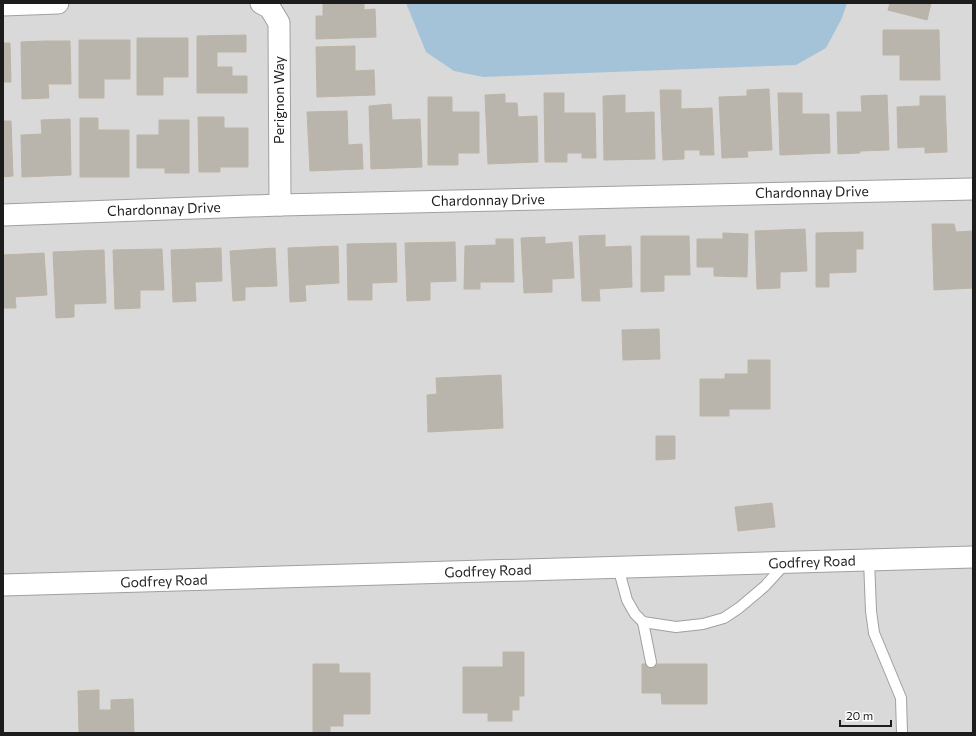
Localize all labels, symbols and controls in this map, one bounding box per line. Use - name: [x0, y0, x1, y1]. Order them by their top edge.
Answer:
- street label: Perignon Way: [270, 56, 287, 144]
- street label: Chardonnay Drive: [755, 182, 869, 201]
- street label: Chardonnay Drive: [431, 190, 545, 209]
- street label: Chardonnay Drive: [107, 198, 221, 219]
- street label: Godfrey Road: [768, 551, 856, 572]
- street label: Godfrey Road: [444, 560, 532, 581]
- street label: Godfrey Road: [120, 570, 208, 591]
- scale bar: [840, 702, 891, 728]
- text: 20 m: [846, 708, 873, 722]

